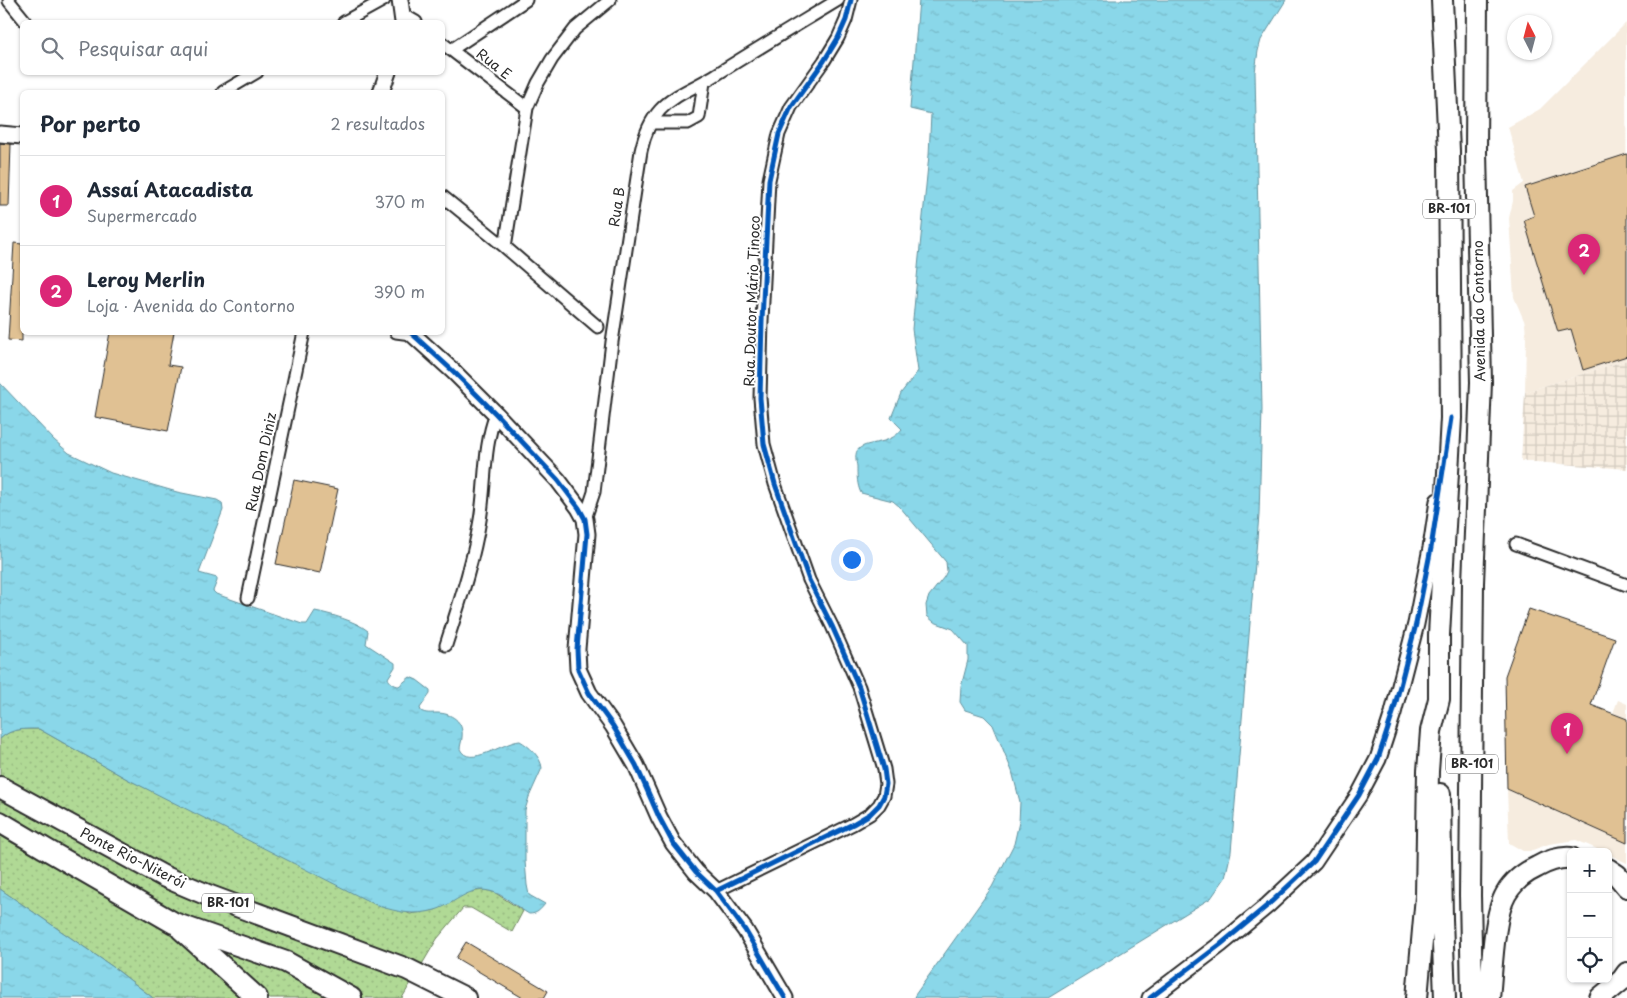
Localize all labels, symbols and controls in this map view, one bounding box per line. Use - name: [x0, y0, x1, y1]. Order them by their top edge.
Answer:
- north arrow: [1507, 15, 1552, 60]
- search box: [20, 20, 445, 75]
- icon: search: [38, 34, 66, 62]
- text: Pesquisar aqui: [78, 34, 208, 62]
- street label: Rua E: [472, 43, 517, 84]
- text: Por perto: [40, 107, 140, 139]
- text: 2 resultados: [331, 111, 425, 135]
- text: Assaí Atacadista: [87, 175, 253, 203]
- street label: Rua B: [603, 185, 630, 228]
- text: 1: [52, 189, 60, 213]
- text: 370 m: [375, 189, 425, 213]
- road number: BR-101: [1423, 200, 1475, 218]
- text: Supermercado: [87, 203, 197, 227]
- street label: Rua Doutor Mário Tinoco: [738, 215, 765, 387]
- pin: 2: [1568, 234, 1600, 275]
- street label: Avenida do Contorno: [1467, 240, 1490, 382]
- text: Leroy Merlin: [87, 265, 205, 293]
- text: 2: [50, 279, 62, 303]
- text: 390 m: [374, 279, 425, 303]
- text: Loja · Avenida do Contorno: [87, 293, 295, 317]
- street label: Rua Dom Diniz: [240, 410, 281, 513]
- your location: [839, 547, 865, 573]
- pin: 1: [1551, 713, 1583, 754]
- road number: BR-101: [1446, 754, 1498, 774]
- street label: Ponte Rio-Niterói: [77, 822, 190, 893]
- map controls: [1567, 848, 1612, 983]
- button: +: [1567, 848, 1612, 893]
- button: −: [1567, 893, 1612, 938]
- road number: BR-101: [202, 894, 254, 912]
- button: locate: [1567, 938, 1612, 983]

